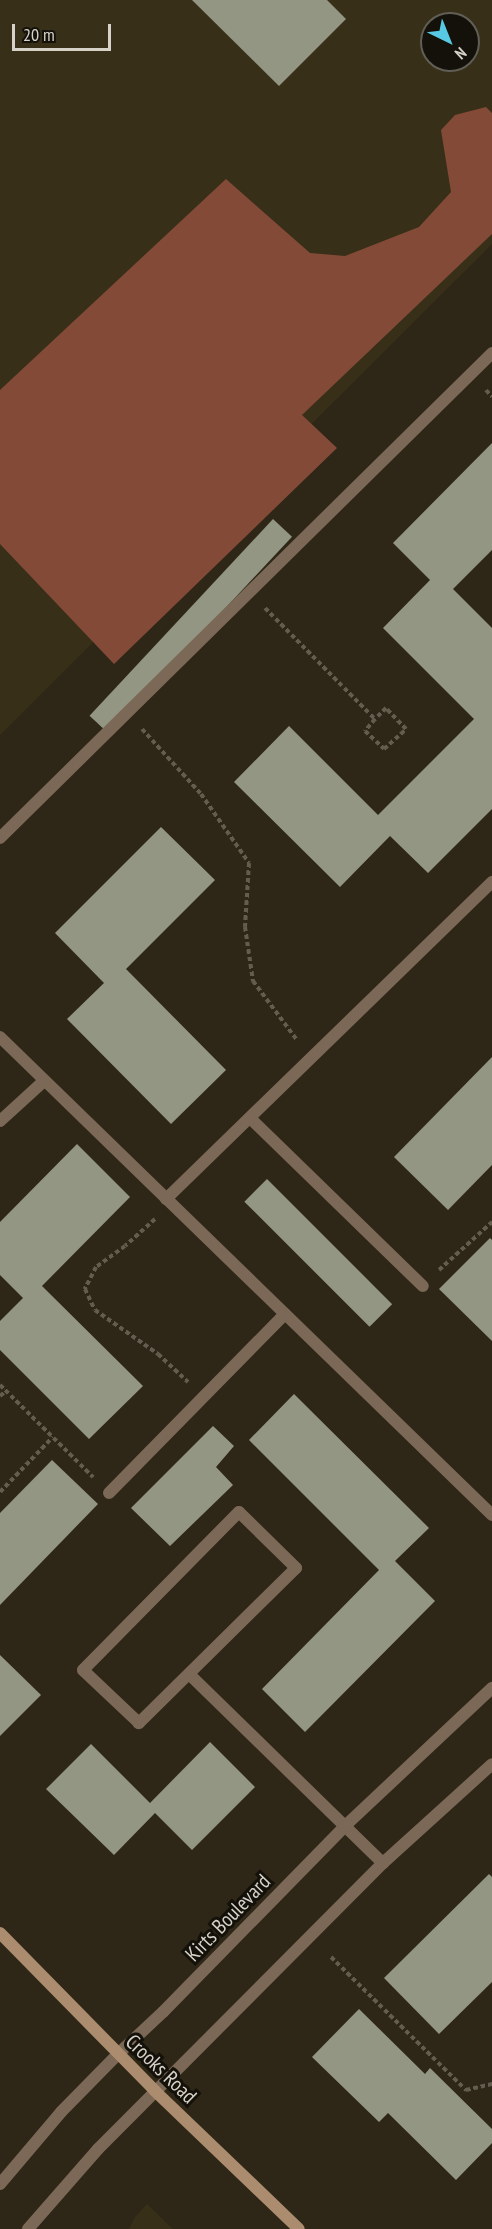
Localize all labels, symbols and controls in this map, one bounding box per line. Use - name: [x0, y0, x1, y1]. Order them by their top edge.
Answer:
- scale bar: [15, 12, 114, 50]
- north arrow: [420, 12, 480, 72]
- text: 20 m: [23, 23, 55, 46]
- text: N: [451, 43, 471, 64]
- street label: Kirts Boulevard: [180, 1869, 276, 1967]
- street label: Crooks Road: [120, 2029, 202, 2109]

